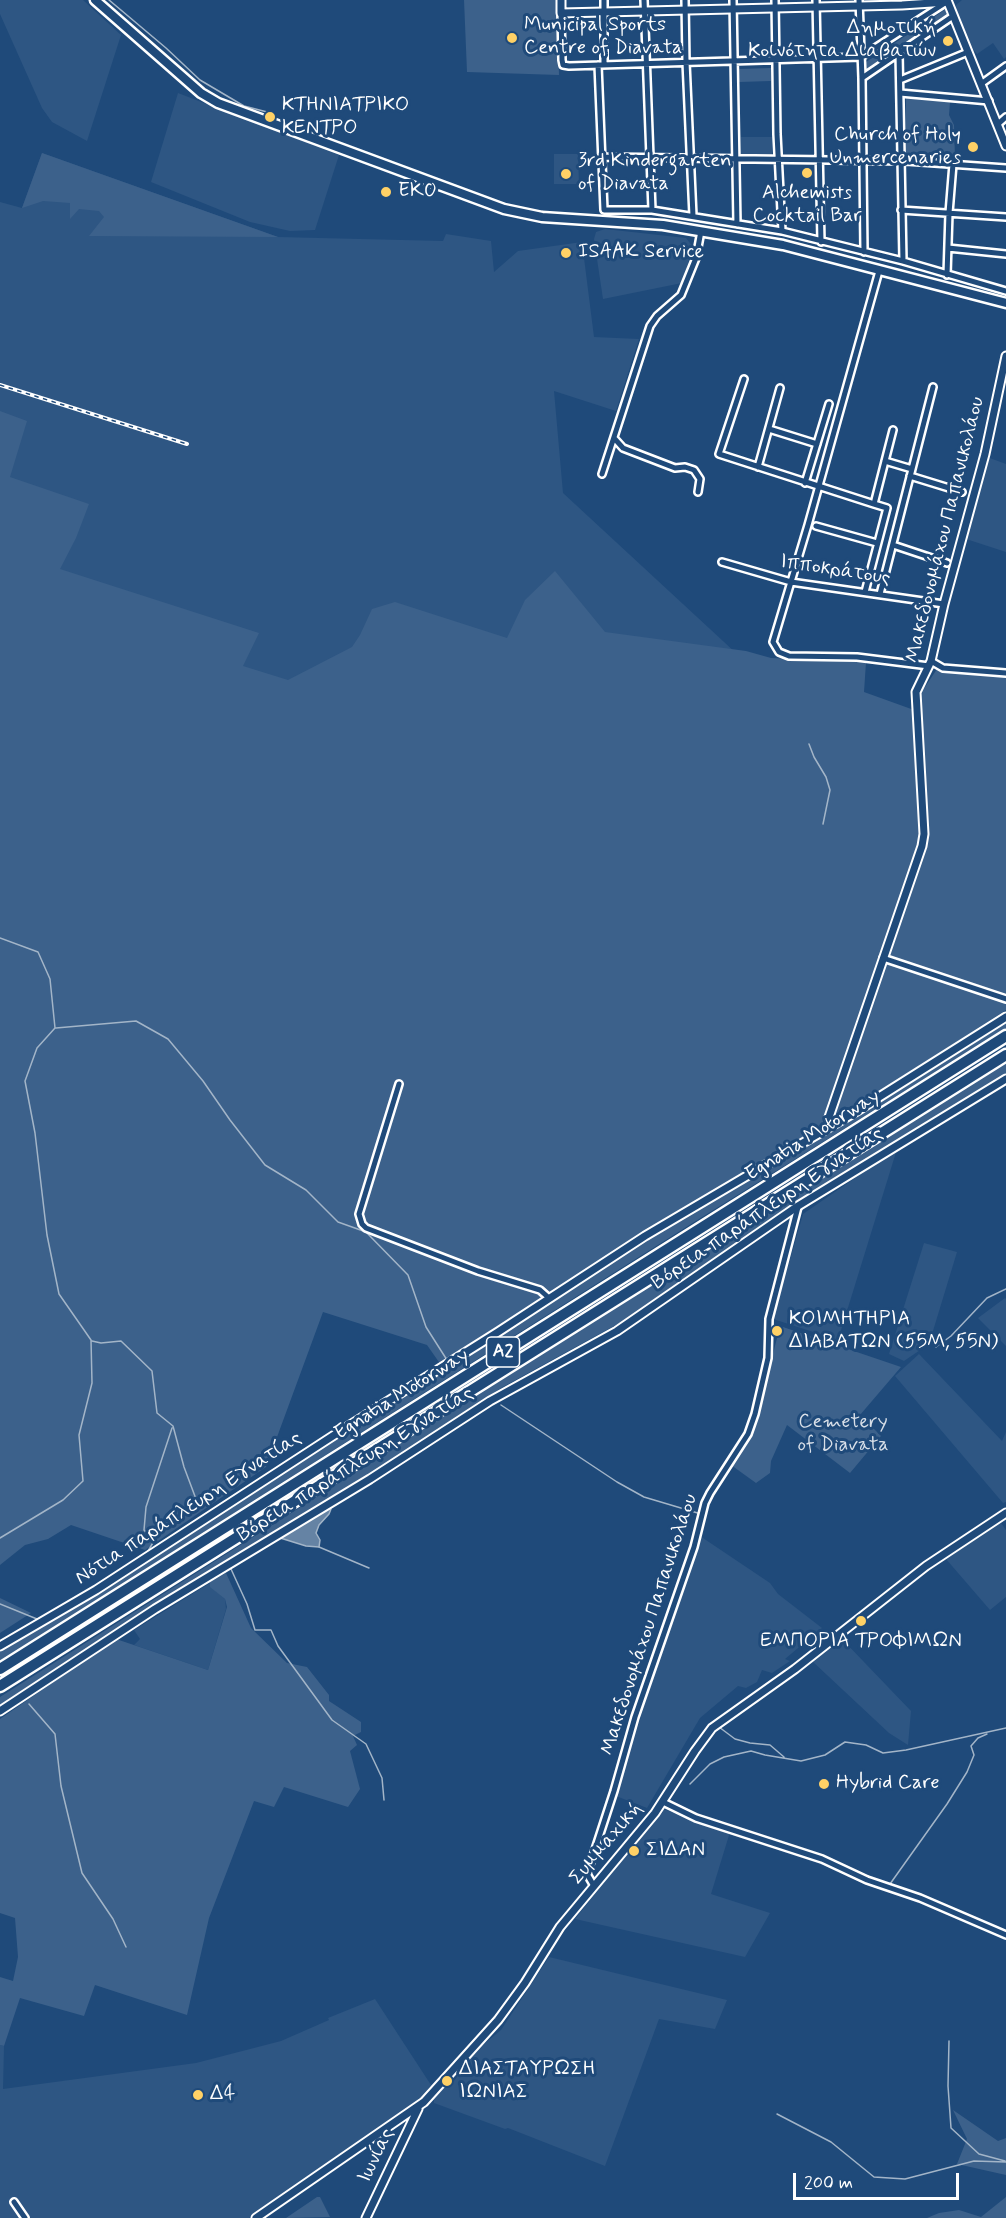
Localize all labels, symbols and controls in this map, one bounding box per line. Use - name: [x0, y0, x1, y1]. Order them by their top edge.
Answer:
- place label: Municipal Sports Centre of Diavata: [524, 14, 682, 61]
- place label: Δημοτική Κοινότητα Διαβατών: [748, 17, 936, 64]
- marker: Municipal Sports Centre of Diavata: [505, 31, 519, 45]
- marker: Δημοτική Κοινότητα Διαβατών: [941, 34, 955, 48]
- place label: ΚΤΗΝΙΑΤΡΙΚΟ ΚΕΝΤΡΟ: [282, 94, 409, 141]
- marker: ΚΤΗΝΙΑΤΡΙΚΟ ΚΕΝΤΡΟ: [263, 110, 277, 124]
- place label: Church of Holy Unmercenaries: [830, 124, 961, 171]
- marker: Church of Holy Unmercenaries: [966, 140, 980, 154]
- place label: 3rd Kindergarten of Diavata: [578, 150, 731, 197]
- marker: Alchemists Cocktail Bar: [800, 166, 814, 180]
- marker: 3rd Kindergarten of Diavata: [559, 167, 573, 181]
- place label: EKO: [398, 180, 437, 204]
- place label: Alchemists Cocktail Bar: [752, 182, 862, 229]
- marker: EKO: [379, 185, 393, 199]
- place label: ISAAK Service: [578, 241, 704, 265]
- marker: ISAAK Service: [559, 246, 573, 260]
- street label: Μακεδονομάχου Παπανικολάου: [901, 394, 991, 666]
- street label: Ιπποκράτους: [778, 550, 892, 592]
- street label: Egnatia Motorway: [741, 1085, 885, 1187]
- street label: Βόρεια παράπλευρη Εγνατίας: [648, 1122, 888, 1296]
- place label: ΚΟΙΜΗΤΗΡΙΑ ΔΙΑΒΑΤΩΝ (55Μ, 55Ν): [789, 1308, 998, 1355]
- marker: ΚΟΙΜΗΤΗΡΙΑ ΔΙΑΒΑΤΩΝ (55Μ, 55Ν): [770, 1324, 784, 1338]
- road number: Α2: [486, 1337, 520, 1367]
- street label: Egnatia Motorway: [330, 1344, 474, 1446]
- street label: Βόρεια παράπλευρη Εγνατίας: [233, 1382, 479, 1548]
- park label: Cemetery of Diavata: [798, 1411, 888, 1458]
- street label: Νότια παράπλευρη Εγνατίας: [71, 1427, 307, 1591]
- street label: Μακεδονομάχου Παπανικολάου: [596, 1491, 704, 1759]
- marker: ΕΜΠΟΡΙΑ ΤΡΟΦΙΜΩΝ: [854, 1614, 868, 1628]
- place label: ΕΜΠΟΡΙΑ ΤΡΟΦΙΜΩΝ: [760, 1630, 962, 1654]
- place label: Hybrid Care: [836, 1772, 940, 1796]
- marker: Hybrid Care: [817, 1777, 831, 1791]
- street label: Συμμαχική: [565, 1798, 649, 1890]
- place label: ΣΙΔΑΝ: [646, 1839, 705, 1863]
- marker: ΣΙΔΑΝ: [627, 1844, 641, 1858]
- place label: ΔΙΑΣΤΑΥΡΩΣΗ ΙΩΝΙΑΣ: [459, 2058, 595, 2105]
- marker: ΔΙΑΣΤΑΥΡΩΣΗ ΙΩΝΙΑΣ: [440, 2074, 454, 2088]
- place label: Δ4: [210, 2083, 235, 2107]
- marker: Δ4: [191, 2088, 205, 2102]
- street label: Ιωνίας: [354, 2125, 400, 2187]
- scale bar: [796, 2161, 962, 2199]
- text: 200 m: [804, 2171, 853, 2195]

